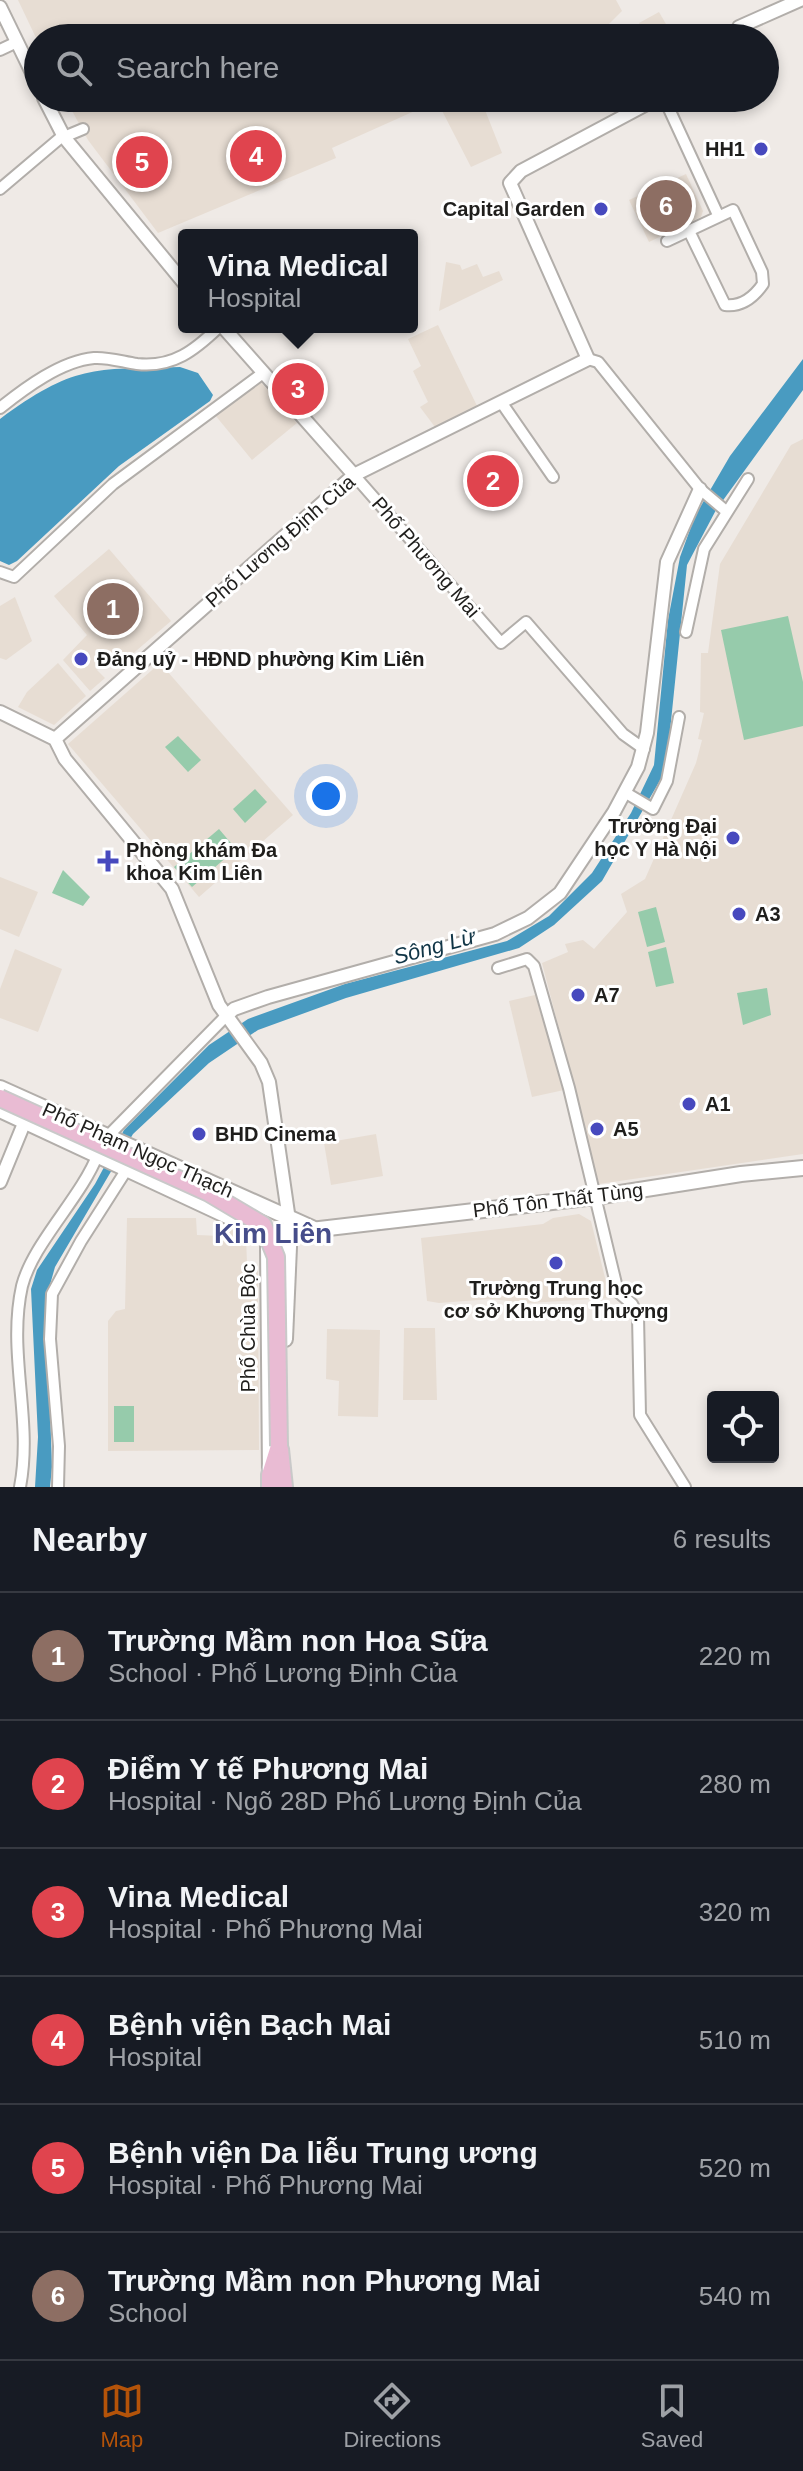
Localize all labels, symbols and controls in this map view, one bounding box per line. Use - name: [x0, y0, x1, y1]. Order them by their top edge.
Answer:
- search box: [24, 24, 779, 112]
- icon: search: [52, 46, 96, 90]
- text: Search here: [116, 51, 279, 84]
- pin: 4: [230, 126, 282, 186]
- pin: 5: [116, 132, 168, 192]
- place label: HH1: [705, 138, 745, 160]
- marker: HH1: [752, 140, 770, 158]
- pin: 6: [640, 176, 692, 236]
- place label: Capital Garden: [443, 198, 585, 220]
- marker: Capital Garden: [592, 200, 610, 218]
- popup: [178, 229, 418, 333]
- text: Vina Medical: [207, 249, 389, 282]
- text: Hospital: [207, 283, 301, 313]
- pin: 3: [272, 359, 324, 419]
- pin: 2: [467, 451, 519, 511]
- street label: Phố Lương Định Của: [201, 470, 360, 612]
- street label: Phố Phương Mai: [368, 492, 484, 622]
- pin: 1: [87, 579, 139, 639]
- place label: Đảng uỷ - HĐND phường Kim Liên: [97, 648, 425, 670]
- marker: Đảng uỷ - HĐND phường Kim Liên: [72, 650, 90, 668]
- your location: [306, 776, 346, 816]
- place label: Trường Đại học Y Hà Nội: [594, 815, 717, 860]
- marker: Trường Đại học Y Hà Nội: [724, 829, 742, 847]
- place label: Phòng khám Đa khoa Kim Liên: [126, 839, 278, 884]
- marker: Phòng khám Đa khoa Kim Liên: [97, 850, 119, 872]
- place label: A3: [755, 903, 781, 925]
- marker: A3: [730, 905, 748, 923]
- water label: Sông Lừ: [390, 923, 480, 969]
- place label: A7: [594, 984, 620, 1006]
- marker: A7: [569, 986, 587, 1004]
- place label: A1: [705, 1093, 731, 1115]
- marker: A1: [680, 1095, 698, 1113]
- street label: Phố Phạm Ngọc Thạch: [39, 1098, 237, 1202]
- place label: A5: [613, 1118, 639, 1140]
- marker: A5: [588, 1120, 606, 1138]
- place label: BHD Cinema: [215, 1123, 337, 1145]
- marker: BHD Cinema: [190, 1125, 208, 1143]
- street label: Phố Tôn Thất Tùng: [472, 1179, 644, 1221]
- district label: Kim Liên: [214, 1218, 332, 1249]
- marker: Trường Trung học cơ sở Khương Thượng: [547, 1254, 565, 1272]
- street label: Phố Chùa Bộc: [237, 1264, 259, 1392]
- place label: Trường Trung học cơ sở Khương Thượng: [444, 1277, 668, 1322]
- map controls: [707, 1391, 779, 1463]
- button: locate: [707, 1391, 779, 1463]
- text: Nearby: [32, 1520, 147, 1558]
- text: 6 results: [673, 1524, 771, 1554]
- text: Trường Mầm non Hoa Sữa: [108, 1624, 488, 1657]
- text: 1: [51, 1641, 65, 1671]
- text: 220 m: [699, 1641, 771, 1671]
- text: School · Phố Lương Định Của: [108, 1658, 458, 1688]
- text: Điểm Y tế Phương Mai: [108, 1752, 428, 1785]
- text: 2: [51, 1769, 65, 1799]
- text: 280 m: [699, 1769, 771, 1799]
- text: Hospital · Ngõ 28D Phố Lương Định Của: [108, 1786, 582, 1816]
- text: Vina Medical: [108, 1880, 289, 1913]
- text: 3: [51, 1897, 65, 1927]
- text: 320 m: [699, 1897, 771, 1927]
- text: Hospital · Phố Phương Mai: [108, 1914, 423, 1944]
- text: Bệnh viện Bạch Mai: [108, 2008, 391, 2041]
- text: 4: [51, 2025, 65, 2055]
- text: 510 m: [699, 2025, 771, 2055]
- text: Hospital: [108, 2042, 202, 2072]
- text: Bệnh viện Da liễu Trung ương: [108, 2136, 538, 2169]
- text: 5: [51, 2153, 65, 2183]
- text: 520 m: [699, 2153, 771, 2183]
- text: Hospital · Phố Phương Mai: [108, 2170, 423, 2200]
- text: Trường Mầm non Phương Mai: [108, 2264, 541, 2297]
- text: 6: [51, 2281, 65, 2311]
- text: 540 m: [699, 2281, 771, 2311]
- text: School: [108, 2298, 188, 2328]
- tab: Map: [100, 2379, 144, 2453]
- tab: Directions: [343, 2379, 441, 2453]
- tab: Saved: [641, 2379, 703, 2453]

